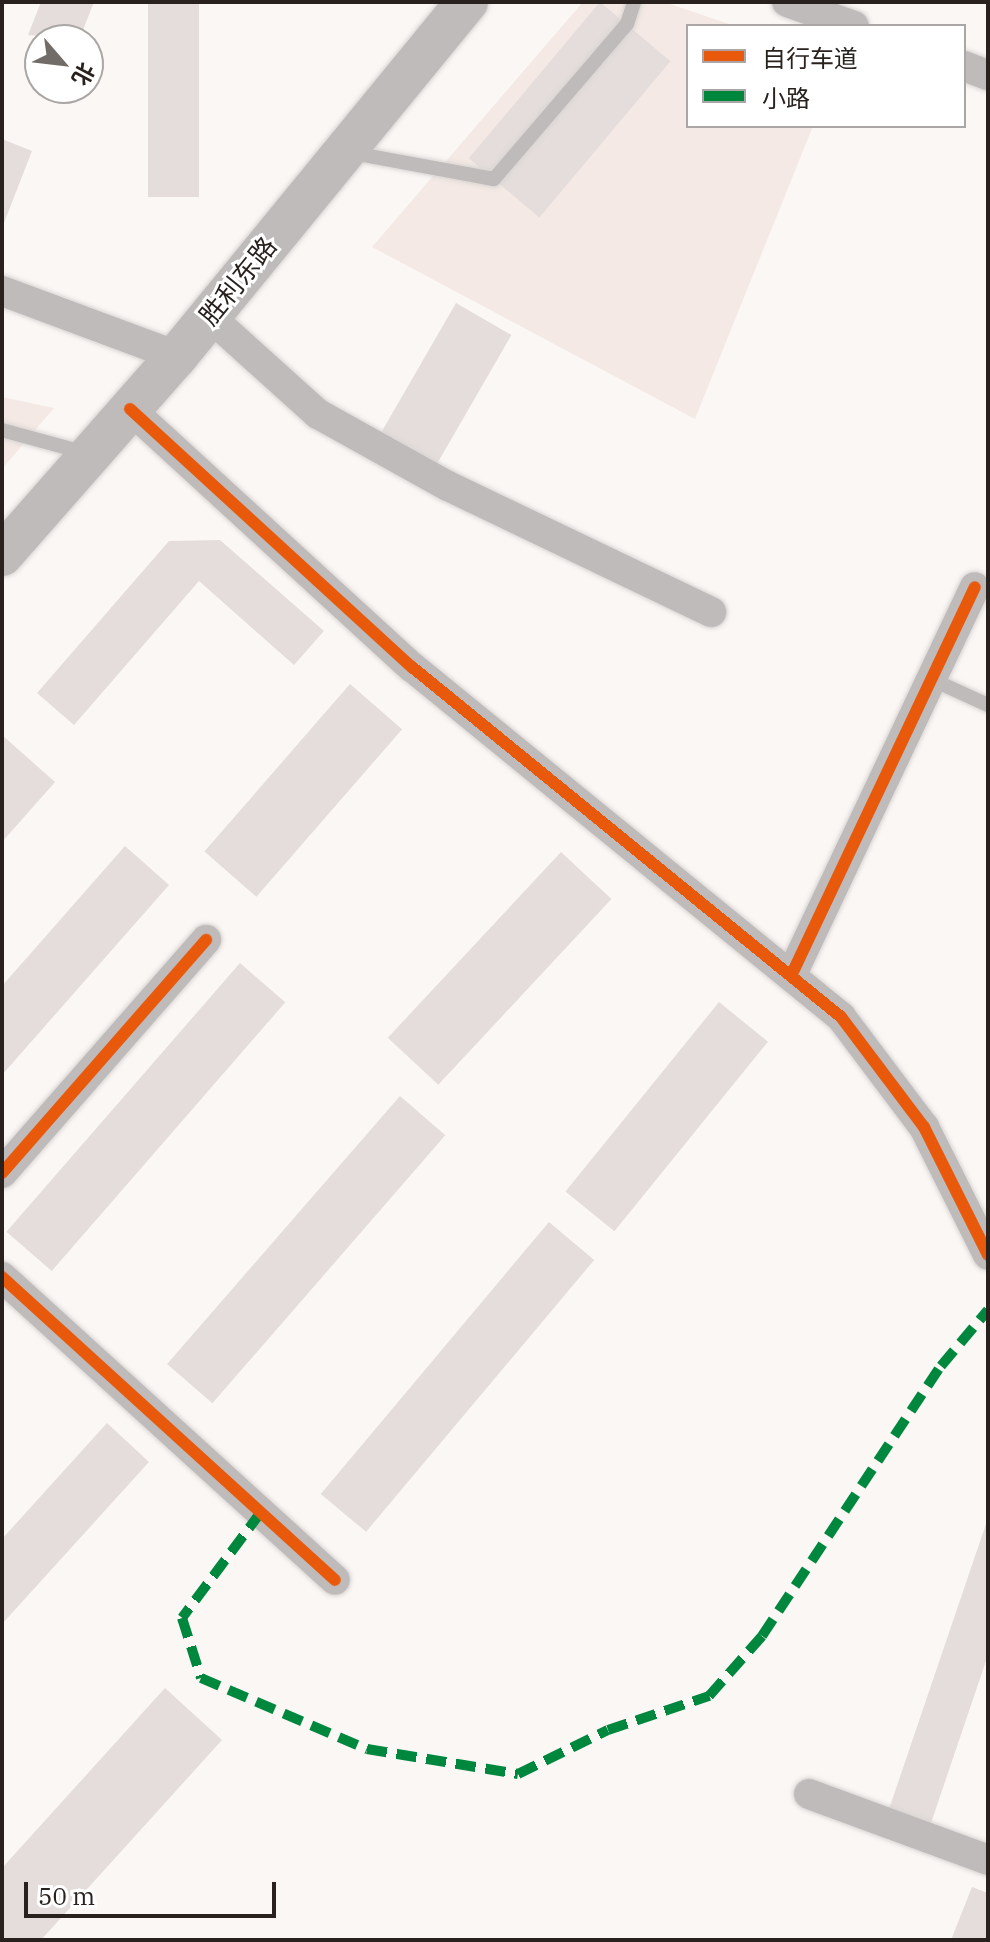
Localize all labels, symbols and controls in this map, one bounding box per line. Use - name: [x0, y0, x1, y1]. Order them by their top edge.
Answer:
- north arrow: [24, 24, 104, 104]
- legend: [686, 24, 966, 128]
- text: 自行车道: [762, 42, 858, 74]
- text: 北: [66, 58, 102, 91]
- text: 小路: [762, 82, 810, 114]
- street label: 胜利东路: [193, 231, 283, 331]
- scale bar: [28, 1866, 280, 1916]
- text: 50 m: [38, 1880, 95, 1912]

